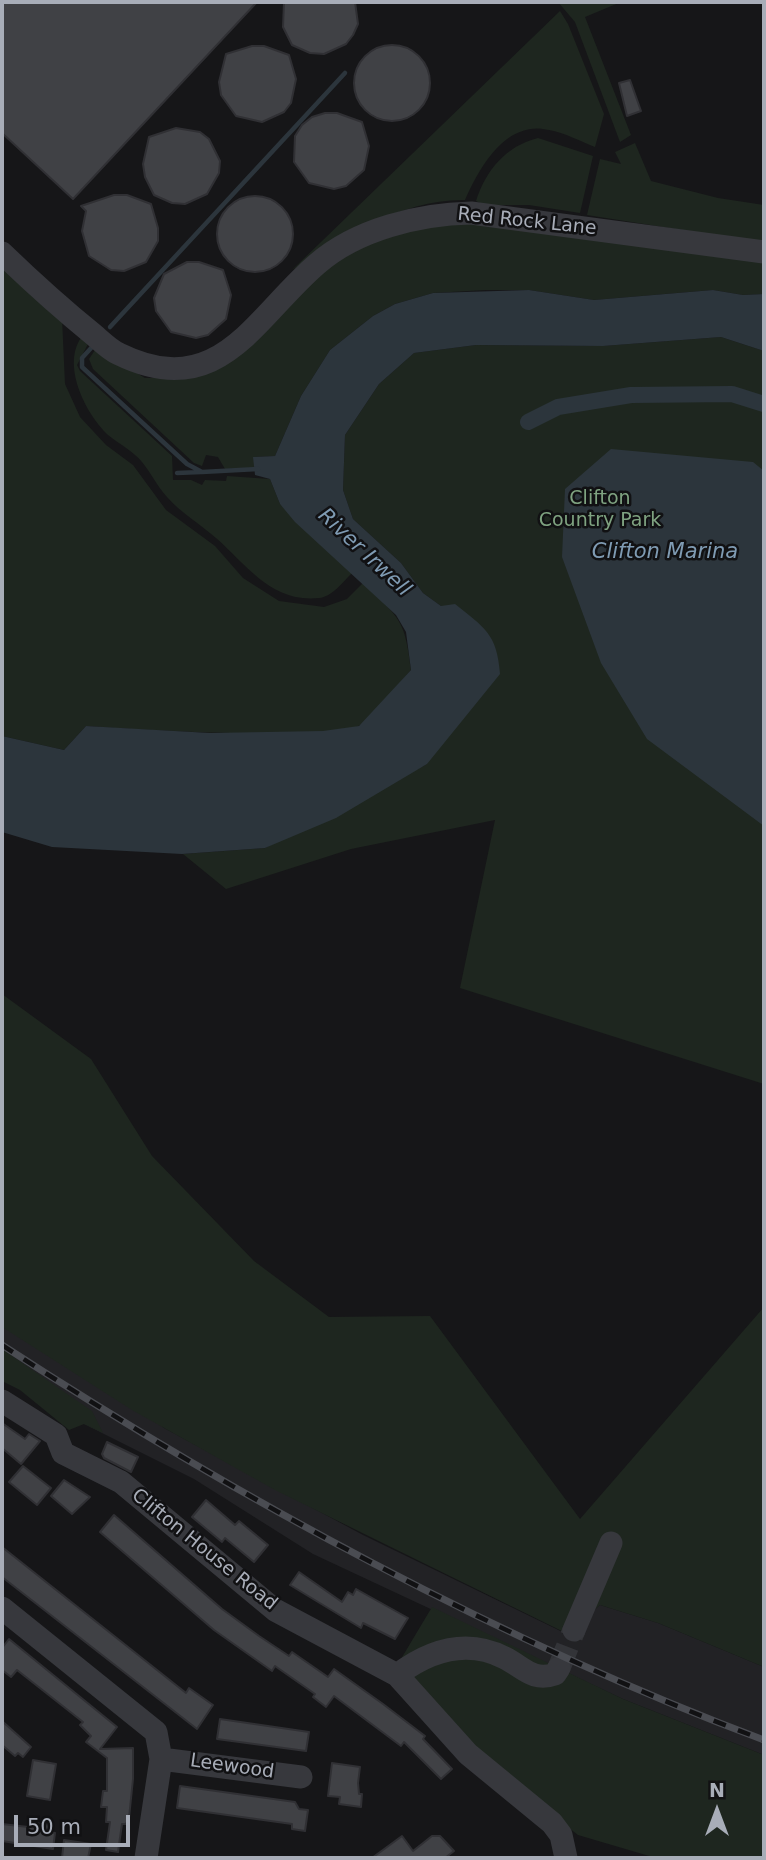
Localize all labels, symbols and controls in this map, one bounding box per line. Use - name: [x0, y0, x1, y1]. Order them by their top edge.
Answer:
- street label: Red Rock Lane: [456, 203, 598, 241]
- park label: Clifton Country Park: [539, 488, 661, 532]
- water label: River Irwell: [312, 504, 416, 602]
- water label: Clifton Marina: [592, 540, 738, 566]
- street label: Clifton House Road: [127, 1484, 281, 1616]
- street label: Leewood: [189, 1750, 275, 1784]
- north arrow: [682, 1776, 752, 1846]
- text: N: [709, 1779, 725, 1801]
- scale bar: [18, 1800, 133, 1844]
- text: 50 m: [27, 1815, 81, 1839]

